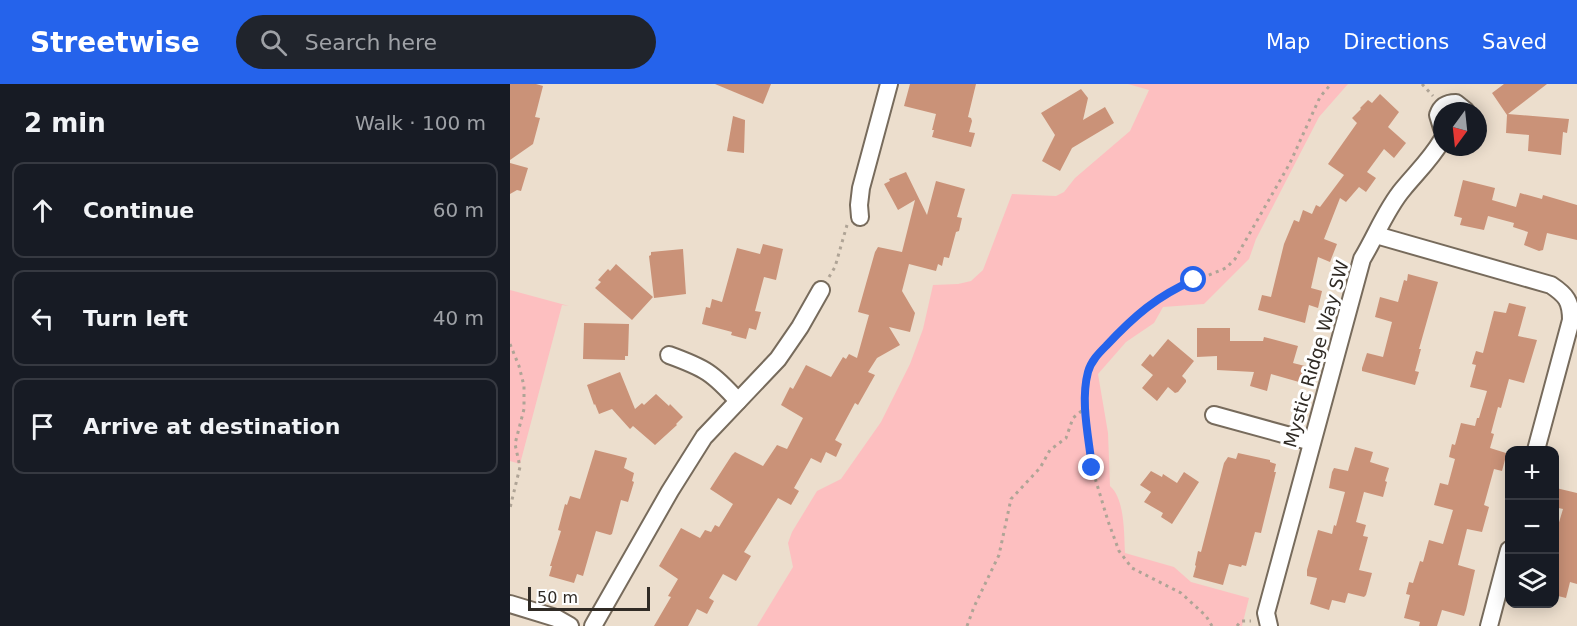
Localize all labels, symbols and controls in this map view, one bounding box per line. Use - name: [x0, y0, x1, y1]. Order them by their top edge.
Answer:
- search box: [236, 15, 656, 69]
- text: Streetwise: [30, 26, 200, 59]
- icon: search: [257, 26, 290, 59]
- text: Search here: [305, 30, 437, 55]
- text: Map: [1266, 30, 1310, 54]
- text: Directions: [1343, 30, 1449, 54]
- text: Saved: [1482, 30, 1547, 54]
- north arrow: [1433, 102, 1487, 156]
- text: 2 min: [24, 108, 106, 138]
- text: Walk · 100 m: [355, 111, 486, 135]
- icon: ahead: [26, 194, 59, 227]
- text: Continue: [83, 198, 194, 223]
- text: 60 m: [433, 198, 484, 222]
- street label: Mystic Ridge Way SW: [1279, 258, 1353, 450]
- route start: [1180, 266, 1206, 292]
- icon: left: [26, 302, 59, 335]
- text: Turn left: [83, 306, 188, 331]
- text: 40 m: [433, 306, 484, 330]
- icon: arrive: [26, 410, 59, 443]
- text: Arrive at destination: [83, 414, 340, 439]
- map controls: [1505, 446, 1559, 608]
- button: +: [1505, 446, 1559, 500]
- route end: [1078, 454, 1104, 480]
- button: −: [1505, 500, 1559, 554]
- button: layers: [1505, 554, 1559, 608]
- scale bar: [528, 584, 650, 612]
- text: 50 m: [537, 588, 578, 607]

